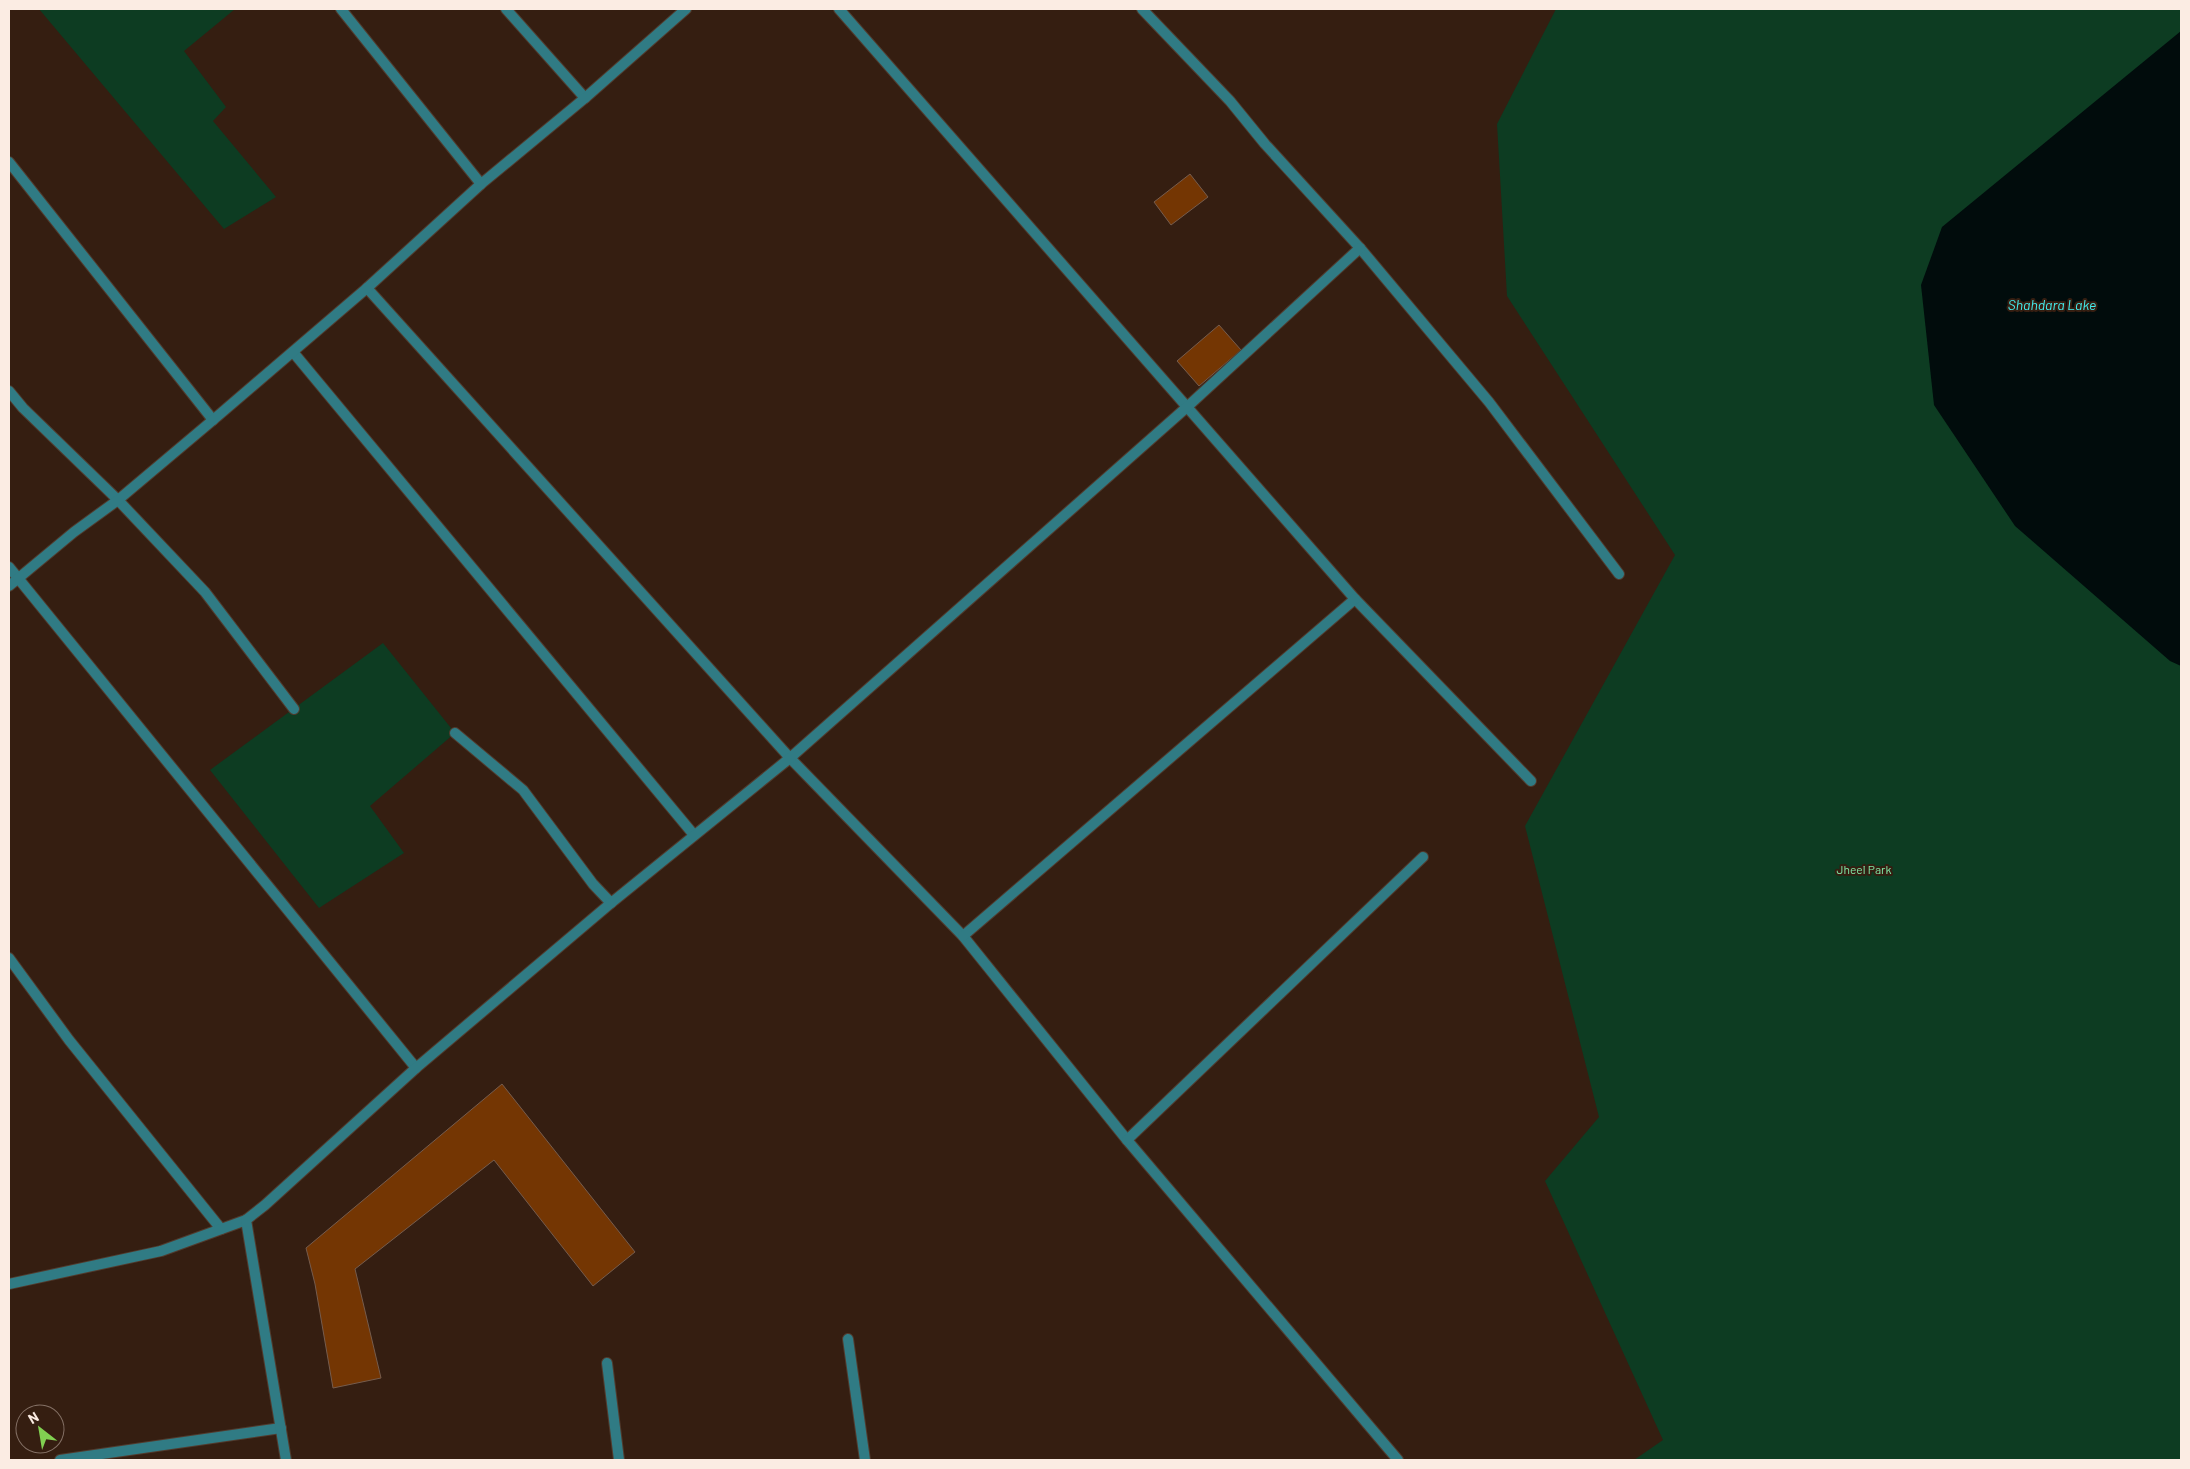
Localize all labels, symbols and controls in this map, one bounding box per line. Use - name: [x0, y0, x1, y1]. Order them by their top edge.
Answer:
- water label: Shahdara Lake: [2008, 296, 2096, 313]
- park label: Jheel Park: [1837, 862, 1891, 876]
- north arrow: [15, 1404, 65, 1454]
- text: N: [25, 1408, 41, 1427]

